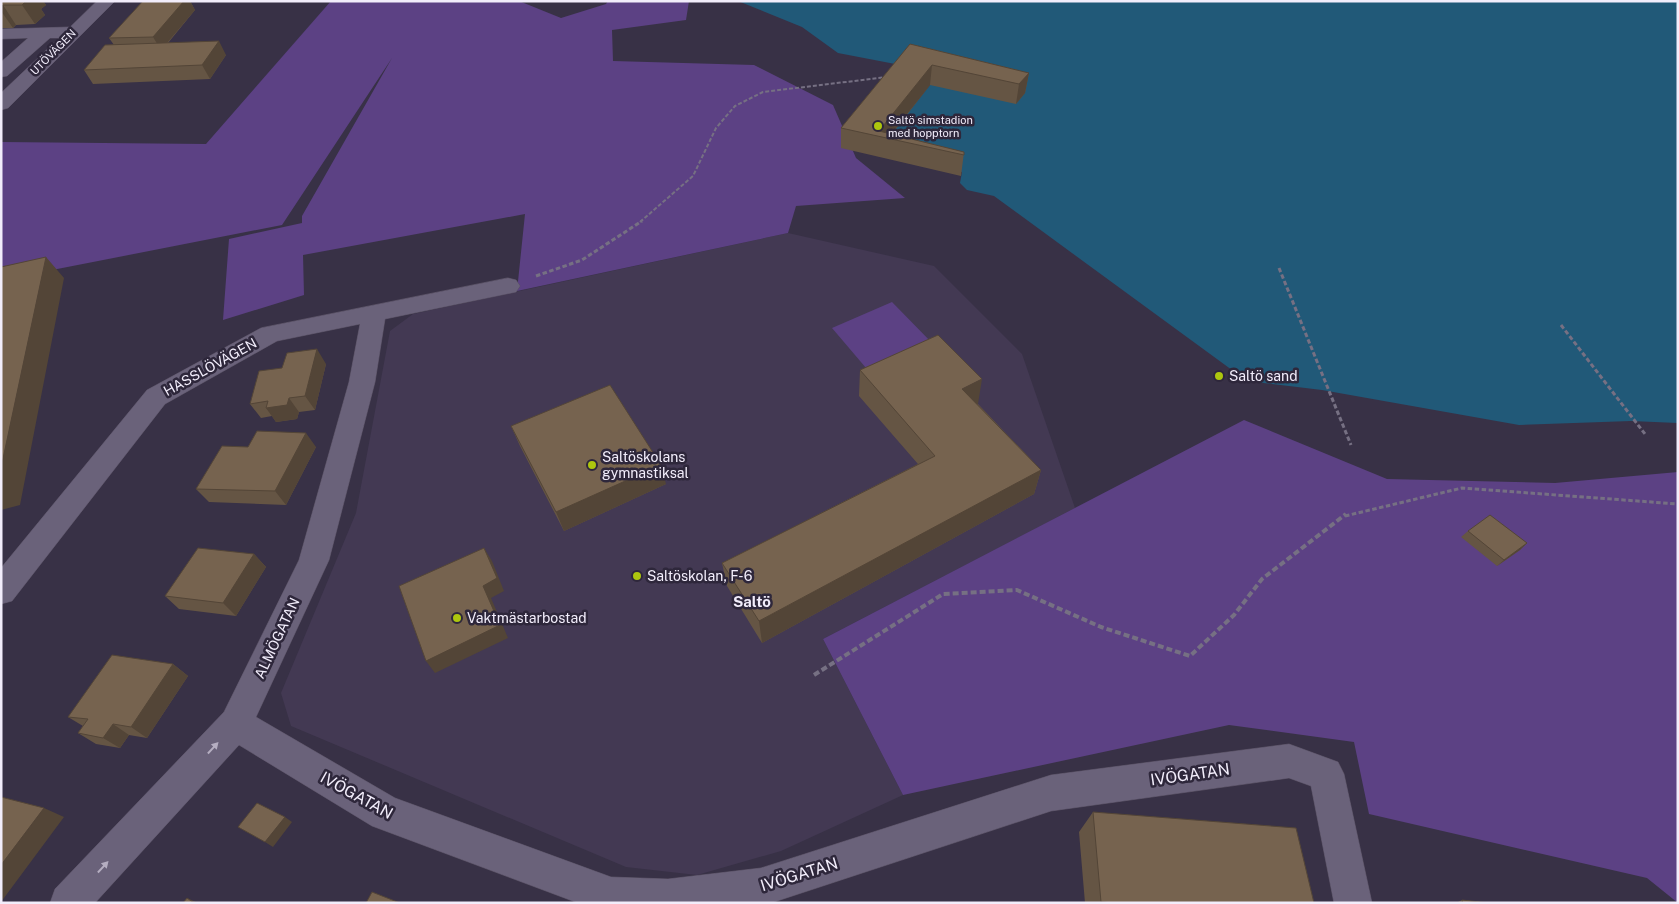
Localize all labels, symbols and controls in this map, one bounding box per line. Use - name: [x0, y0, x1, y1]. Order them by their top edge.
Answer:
- street label: UTÖVÄGEN: [27, 26, 78, 77]
- place label: Saltö simstadion med hopptorn: [888, 114, 973, 139]
- marker: Saltö simstadion med hopptorn: [872, 120, 884, 132]
- street label: HASSLÖVÄGEN: [160, 333, 259, 399]
- place label: Saltö sand: [1229, 368, 1298, 384]
- marker: Saltö sand: [1213, 370, 1225, 382]
- place label: Saltöskolans gymnastiksal: [602, 449, 689, 481]
- marker: Saltöskolans gymnastiksal: [586, 459, 598, 471]
- place label: Saltöskolan, F-6: [647, 568, 753, 584]
- marker: Saltöskolan, F-6: [631, 570, 643, 582]
- district label: Saltö: [733, 593, 771, 610]
- street label: ALMÖGATAN: [250, 594, 303, 681]
- place label: Vaktmästarbostad: [467, 610, 587, 626]
- marker: Vaktmästarbostad: [451, 612, 463, 624]
- one-way arrow: [207, 743, 219, 755]
- street label: IVÖGATAN: [1149, 759, 1231, 789]
- street label: IVÖGATAN: [317, 767, 397, 823]
- street label: IVÖGATAN: [758, 853, 840, 895]
- one-way arrow: [97, 862, 109, 874]

